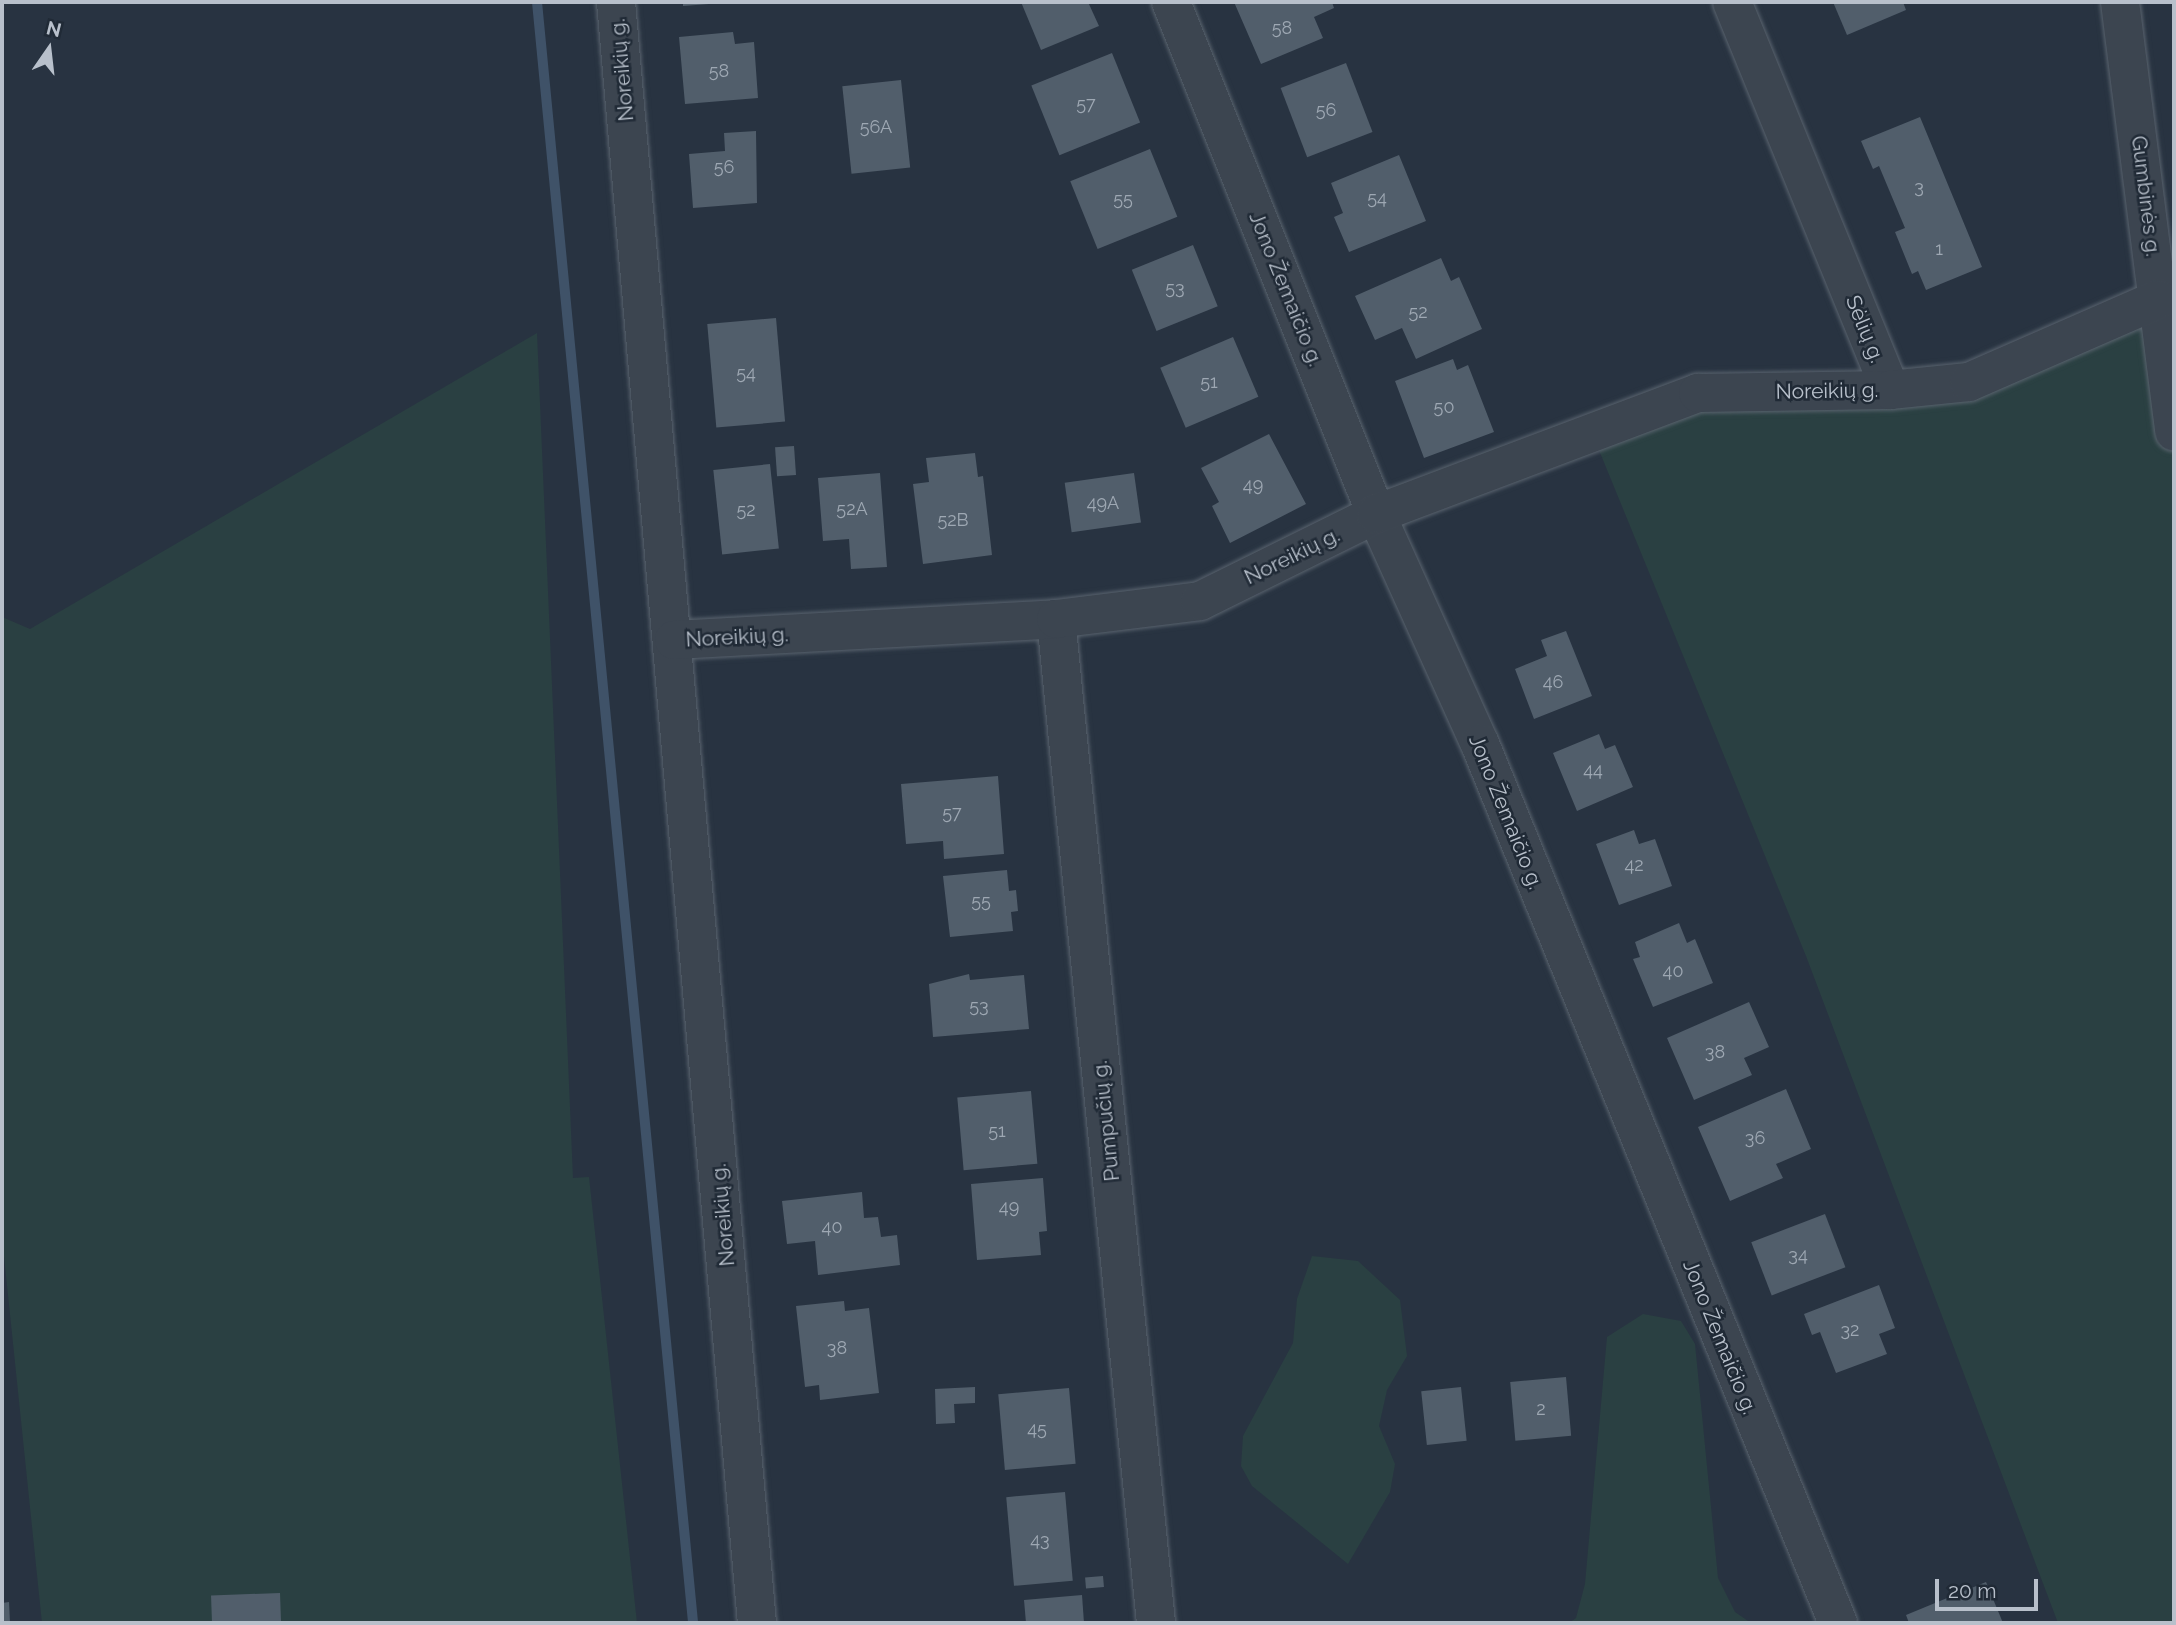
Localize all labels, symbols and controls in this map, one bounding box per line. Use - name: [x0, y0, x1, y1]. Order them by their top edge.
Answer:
- north arrow: [14, 14, 84, 84]
- text: N: [44, 16, 64, 41]
- house number: 58: [1272, 17, 1292, 39]
- street label: Noreikių g.: [605, 18, 639, 122]
- house number: 58: [709, 60, 729, 82]
- house number: 57: [1076, 93, 1096, 115]
- house number: 56: [1316, 99, 1336, 121]
- house number: 56A: [860, 116, 892, 138]
- street label: Gumbinės g.: [2126, 134, 2166, 258]
- house number: 56: [714, 156, 734, 178]
- house number: 3: [1914, 176, 1924, 198]
- house number: 54: [1367, 187, 1387, 209]
- house number: 55: [1113, 188, 1133, 210]
- street label: Jono Žemaičio g.: [1244, 208, 1328, 370]
- house number: 1: [1935, 238, 1943, 260]
- house number: 53: [1165, 277, 1185, 299]
- street label: Sėlių g.: [1840, 292, 1890, 366]
- house number: 52: [1408, 301, 1428, 323]
- house number: 54: [736, 362, 756, 384]
- house number: 51: [1200, 371, 1218, 393]
- street label: Noreikių g.: [1775, 378, 1879, 404]
- house number: 50: [1434, 396, 1454, 418]
- house number: 49: [1243, 474, 1263, 496]
- house number: 49A: [1087, 492, 1119, 514]
- house number: 52A: [836, 498, 868, 520]
- house number: 52: [736, 499, 756, 521]
- house number: 52B: [937, 509, 969, 531]
- street label: Noreikių g.: [1240, 522, 1344, 590]
- street label: Noreikių g.: [685, 622, 789, 652]
- house number: 46: [1543, 671, 1563, 693]
- street label: Jono Žemaičio g.: [1464, 731, 1548, 893]
- house number: 44: [1583, 759, 1603, 781]
- house number: 57: [942, 802, 962, 824]
- house number: 42: [1624, 854, 1644, 876]
- house number: 55: [971, 890, 991, 912]
- house number: 40: [1663, 960, 1683, 982]
- house number: 53: [969, 995, 989, 1017]
- house number: 38: [1705, 1041, 1725, 1063]
- street label: Pumpučių g.: [1087, 1059, 1125, 1183]
- house number: 51: [988, 1120, 1006, 1142]
- house number: 36: [1745, 1127, 1765, 1149]
- street label: Noreikių g.: [706, 1163, 740, 1267]
- house number: 49: [999, 1196, 1019, 1218]
- house number: 40: [822, 1216, 842, 1238]
- house number: 34: [1788, 1244, 1808, 1266]
- street label: Jono Žemaičio g.: [1678, 1256, 1762, 1418]
- house number: 32: [1841, 1319, 1859, 1341]
- house number: 38: [827, 1337, 847, 1359]
- house number: 2: [1536, 1398, 1546, 1420]
- house number: 45: [1027, 1418, 1047, 1440]
- house number: 43: [1030, 1529, 1050, 1551]
- scale bar: [1938, 1566, 2041, 1610]
- text: 20 m: [1948, 1578, 1996, 1603]

